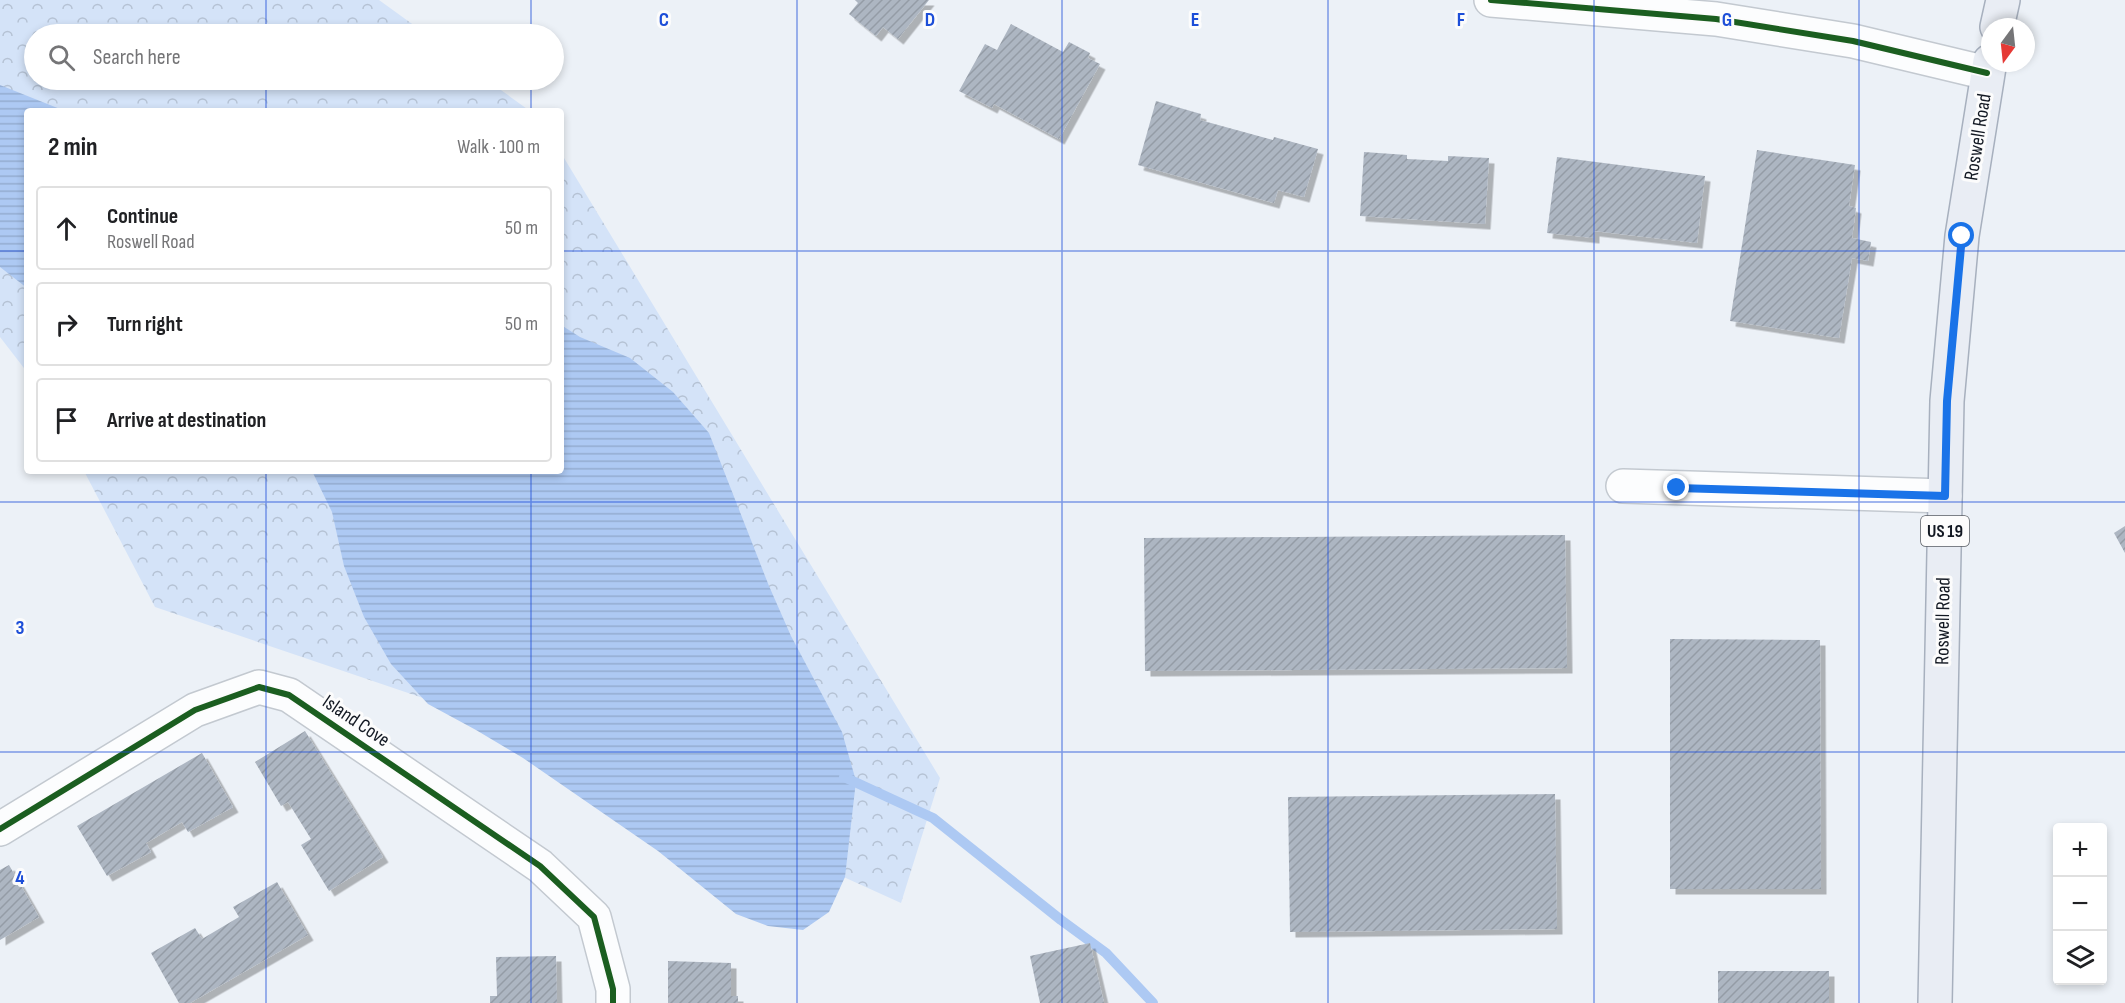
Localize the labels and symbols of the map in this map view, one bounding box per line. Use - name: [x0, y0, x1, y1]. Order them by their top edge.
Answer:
- text: C: [659, 8, 669, 32]
- text: D: [925, 8, 935, 32]
- text: E: [1191, 8, 1199, 32]
- text: F: [1457, 8, 1465, 32]
- text: G: [1722, 8, 1732, 32]
- north arrow: [1981, 18, 2035, 72]
- street label: Roswell Road: [1959, 92, 1997, 182]
- route start: [1948, 222, 1974, 248]
- route end: [1663, 474, 1689, 500]
- road number: US 19: [1921, 516, 1969, 546]
- street label: Roswell Road: [1930, 577, 1956, 665]
- text: 3: [16, 616, 25, 640]
- street label: Island Cove: [318, 690, 394, 752]
- text: 4: [15, 866, 25, 890]

